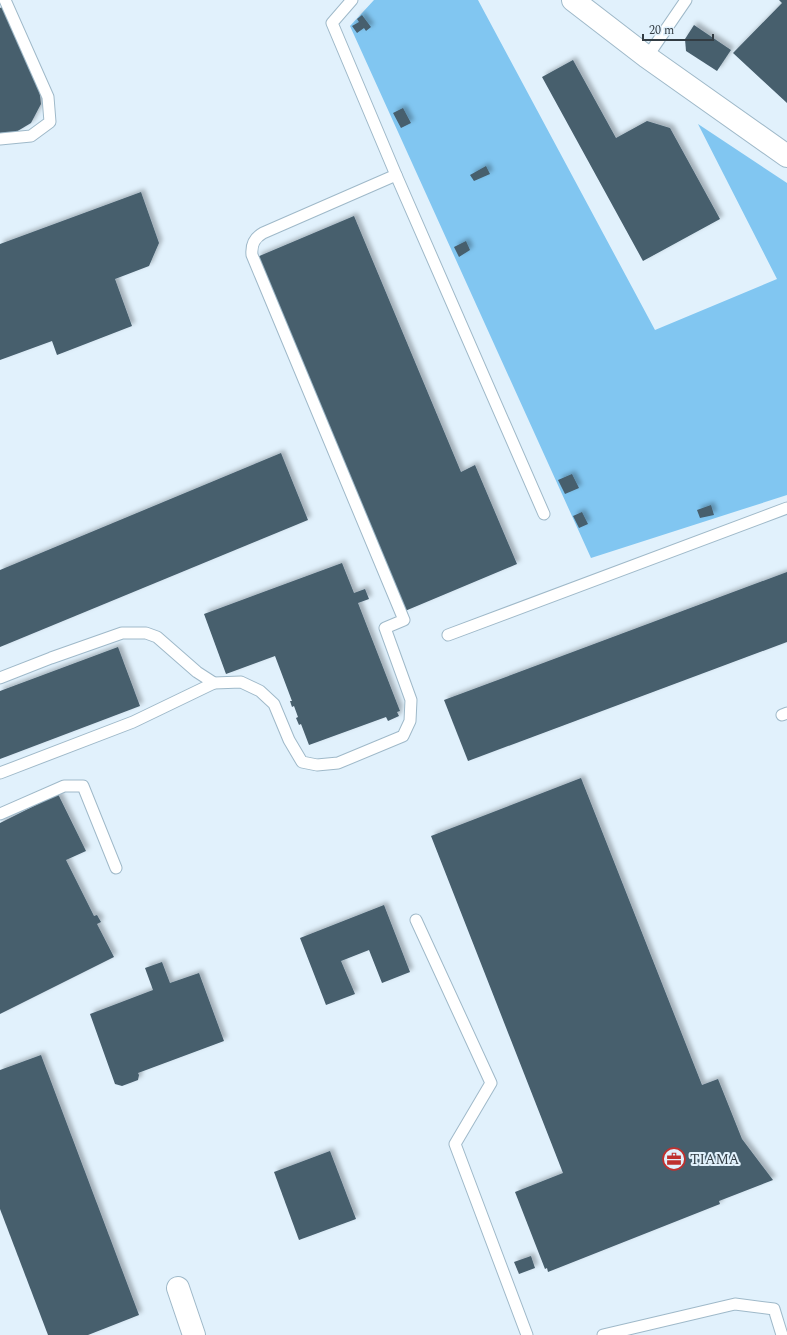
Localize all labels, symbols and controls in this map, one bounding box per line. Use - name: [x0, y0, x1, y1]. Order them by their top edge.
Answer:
- scale bar: [643, 16, 713, 42]
- text: 20 m: [649, 21, 674, 40]
- office icon: TIAMA: [661, 1146, 687, 1172]
- place label: TIAMA: [690, 1149, 740, 1170]

